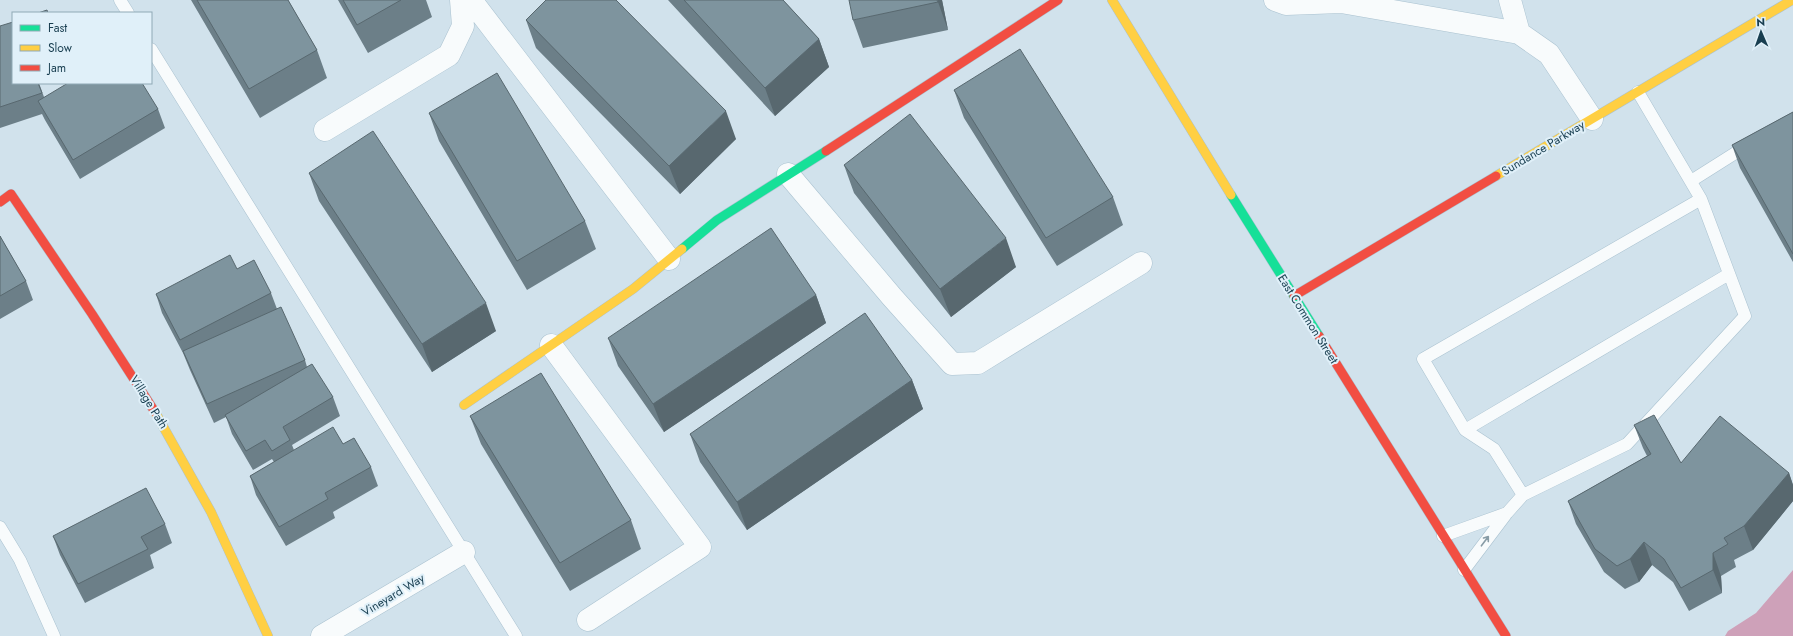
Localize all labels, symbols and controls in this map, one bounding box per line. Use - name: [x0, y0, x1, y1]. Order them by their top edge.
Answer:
- legend: [12, 12, 152, 84]
- north arrow: [1741, 12, 1781, 52]
- text: N: [1756, 14, 1765, 30]
- text: Fast: [48, 19, 67, 37]
- text: Slow: [48, 39, 73, 57]
- text: Jam: [46, 59, 66, 77]
- street label: Sundance Parkway: [1498, 116, 1589, 180]
- street label: East Common Street: [1273, 271, 1343, 367]
- street label: Village Path: [125, 372, 173, 432]
- one-way arrow: [1481, 536, 1490, 547]
- street label: Vineyard Way: [358, 569, 429, 621]

